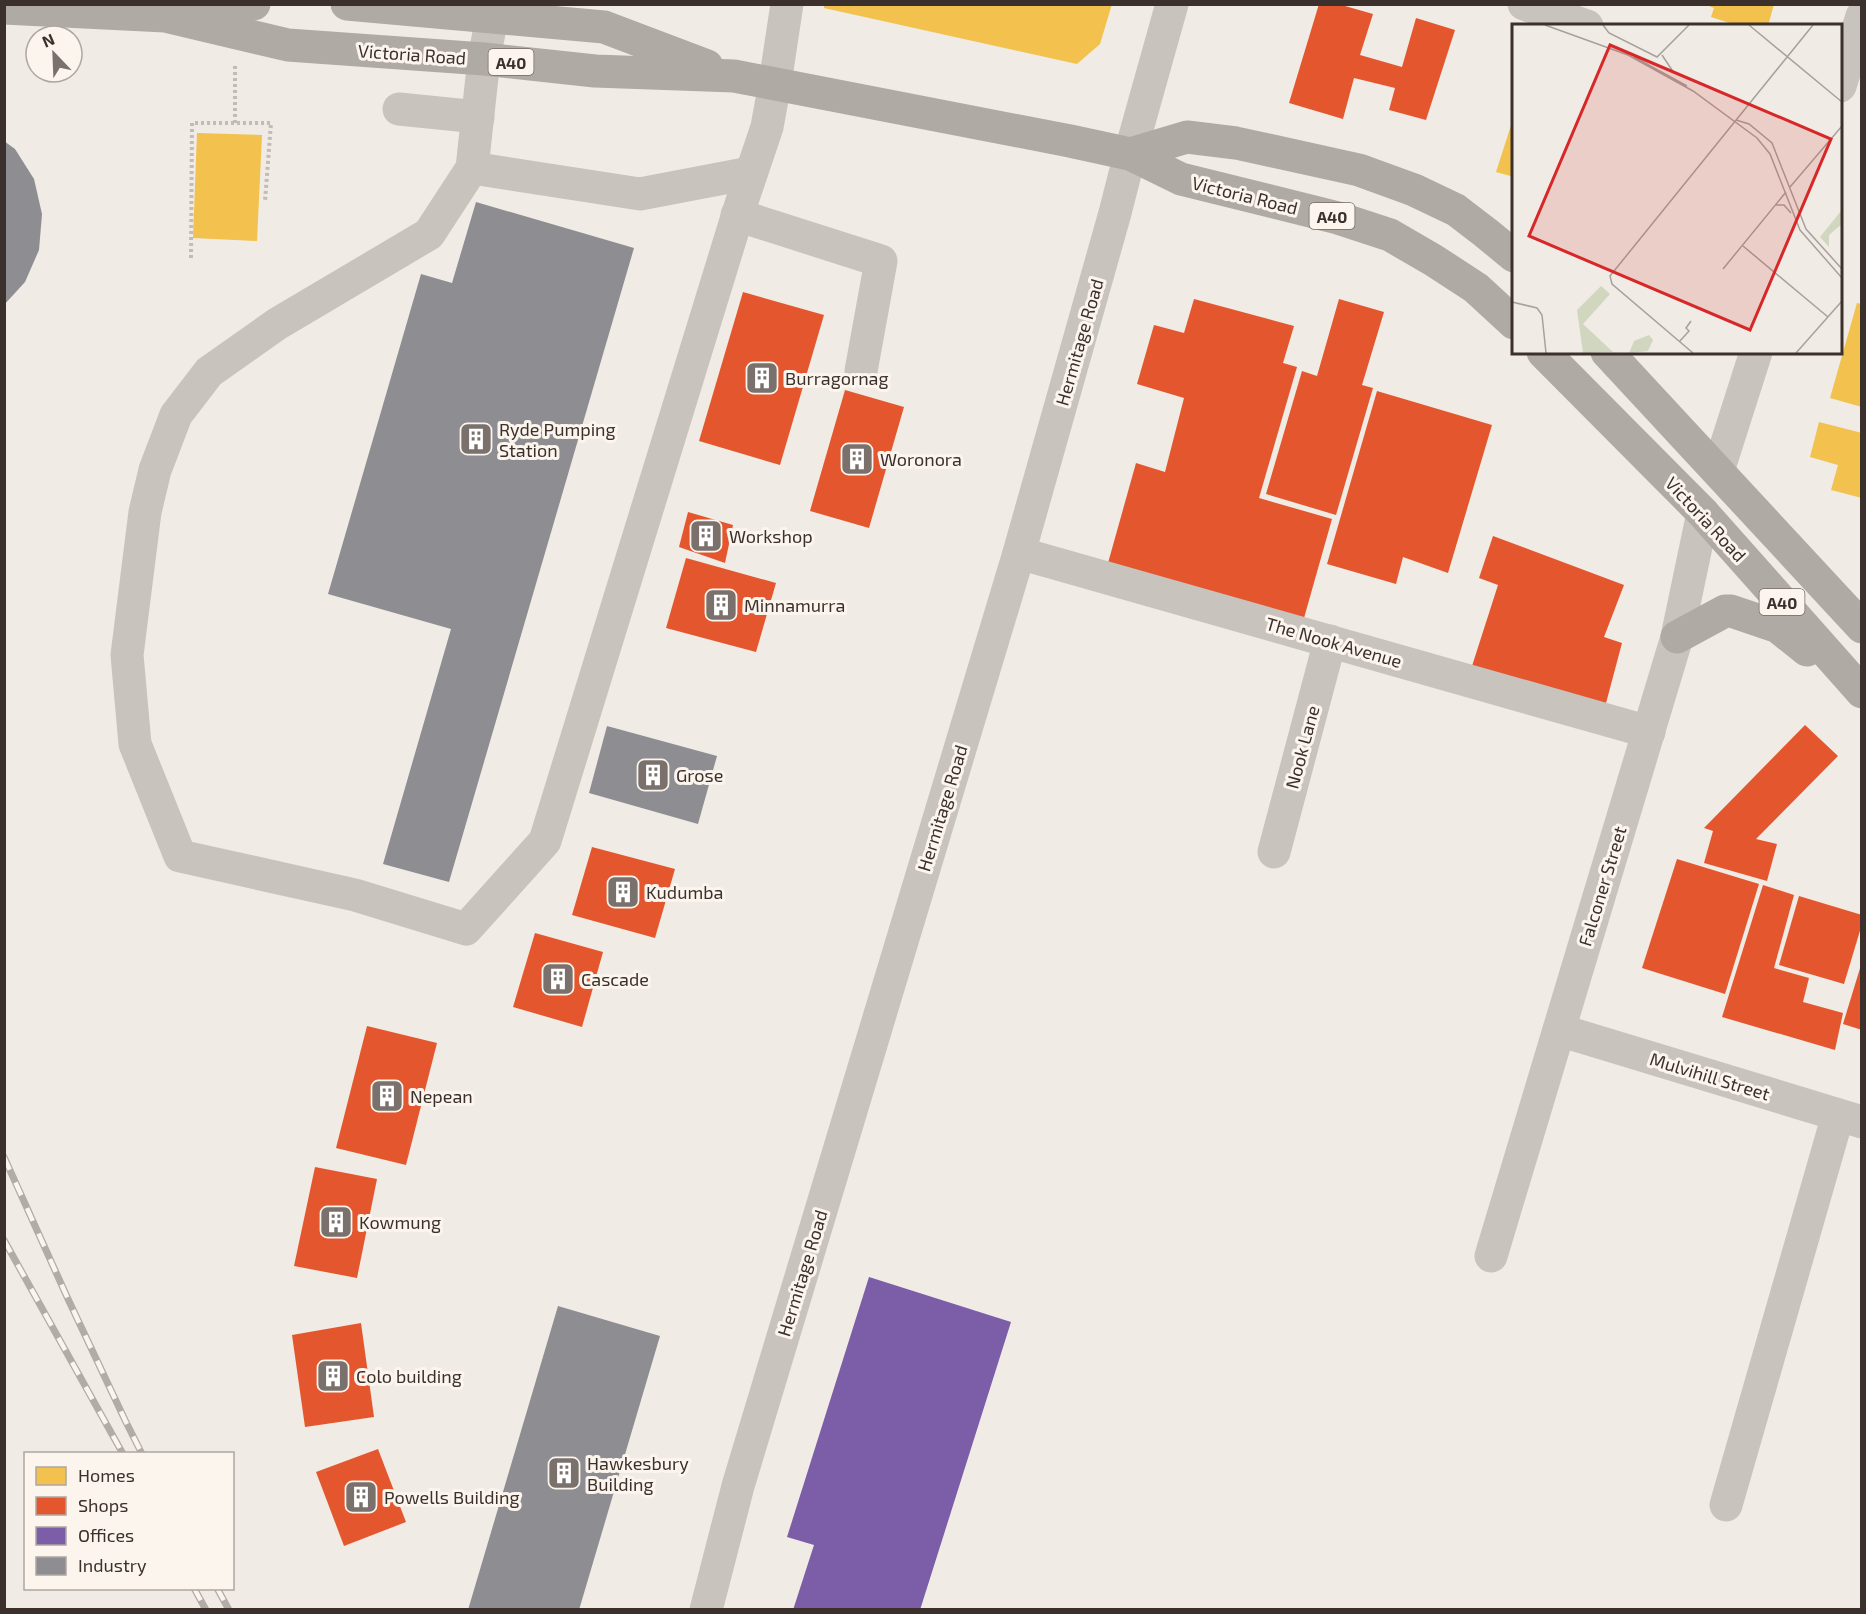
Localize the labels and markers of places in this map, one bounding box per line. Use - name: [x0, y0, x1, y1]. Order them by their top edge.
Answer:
- building icon: Burragornag: [744, 360, 780, 396]
- place label: Burragornag: [785, 367, 889, 389]
- place label: Ryde Pumping Station: [499, 418, 616, 461]
- building icon: Ryde Pumping Station: [458, 421, 494, 457]
- building icon: Woronora: [839, 441, 875, 477]
- place label: Woronora: [880, 448, 962, 470]
- building icon: Workshop: [688, 518, 724, 554]
- place label: Workshop: [729, 525, 813, 547]
- building icon: Minnamurra: [703, 587, 739, 623]
- place label: Minnamurra: [744, 594, 845, 616]
- building icon: Grose: [635, 757, 671, 793]
- place label: Grose: [676, 764, 723, 786]
- building icon: Kudumba: [605, 874, 641, 910]
- place label: Kudumba: [646, 881, 723, 903]
- building icon: Cascade: [540, 961, 576, 997]
- place label: Cascade: [581, 968, 649, 990]
- building icon: Nepean: [369, 1078, 405, 1114]
- place label: Nepean: [410, 1085, 473, 1107]
- building icon: Kowmung: [318, 1204, 354, 1240]
- place label: Kowmung: [359, 1211, 441, 1233]
- building icon: Colo building: [315, 1358, 351, 1394]
- place label: Colo building: [356, 1365, 462, 1387]
- place label: Hawkesbury Building: [587, 1452, 689, 1495]
- building icon: Hawkesbury Building: [546, 1455, 582, 1491]
- building icon: Powells Building: [343, 1479, 379, 1515]
- place label: Powells Building: [384, 1486, 520, 1508]

